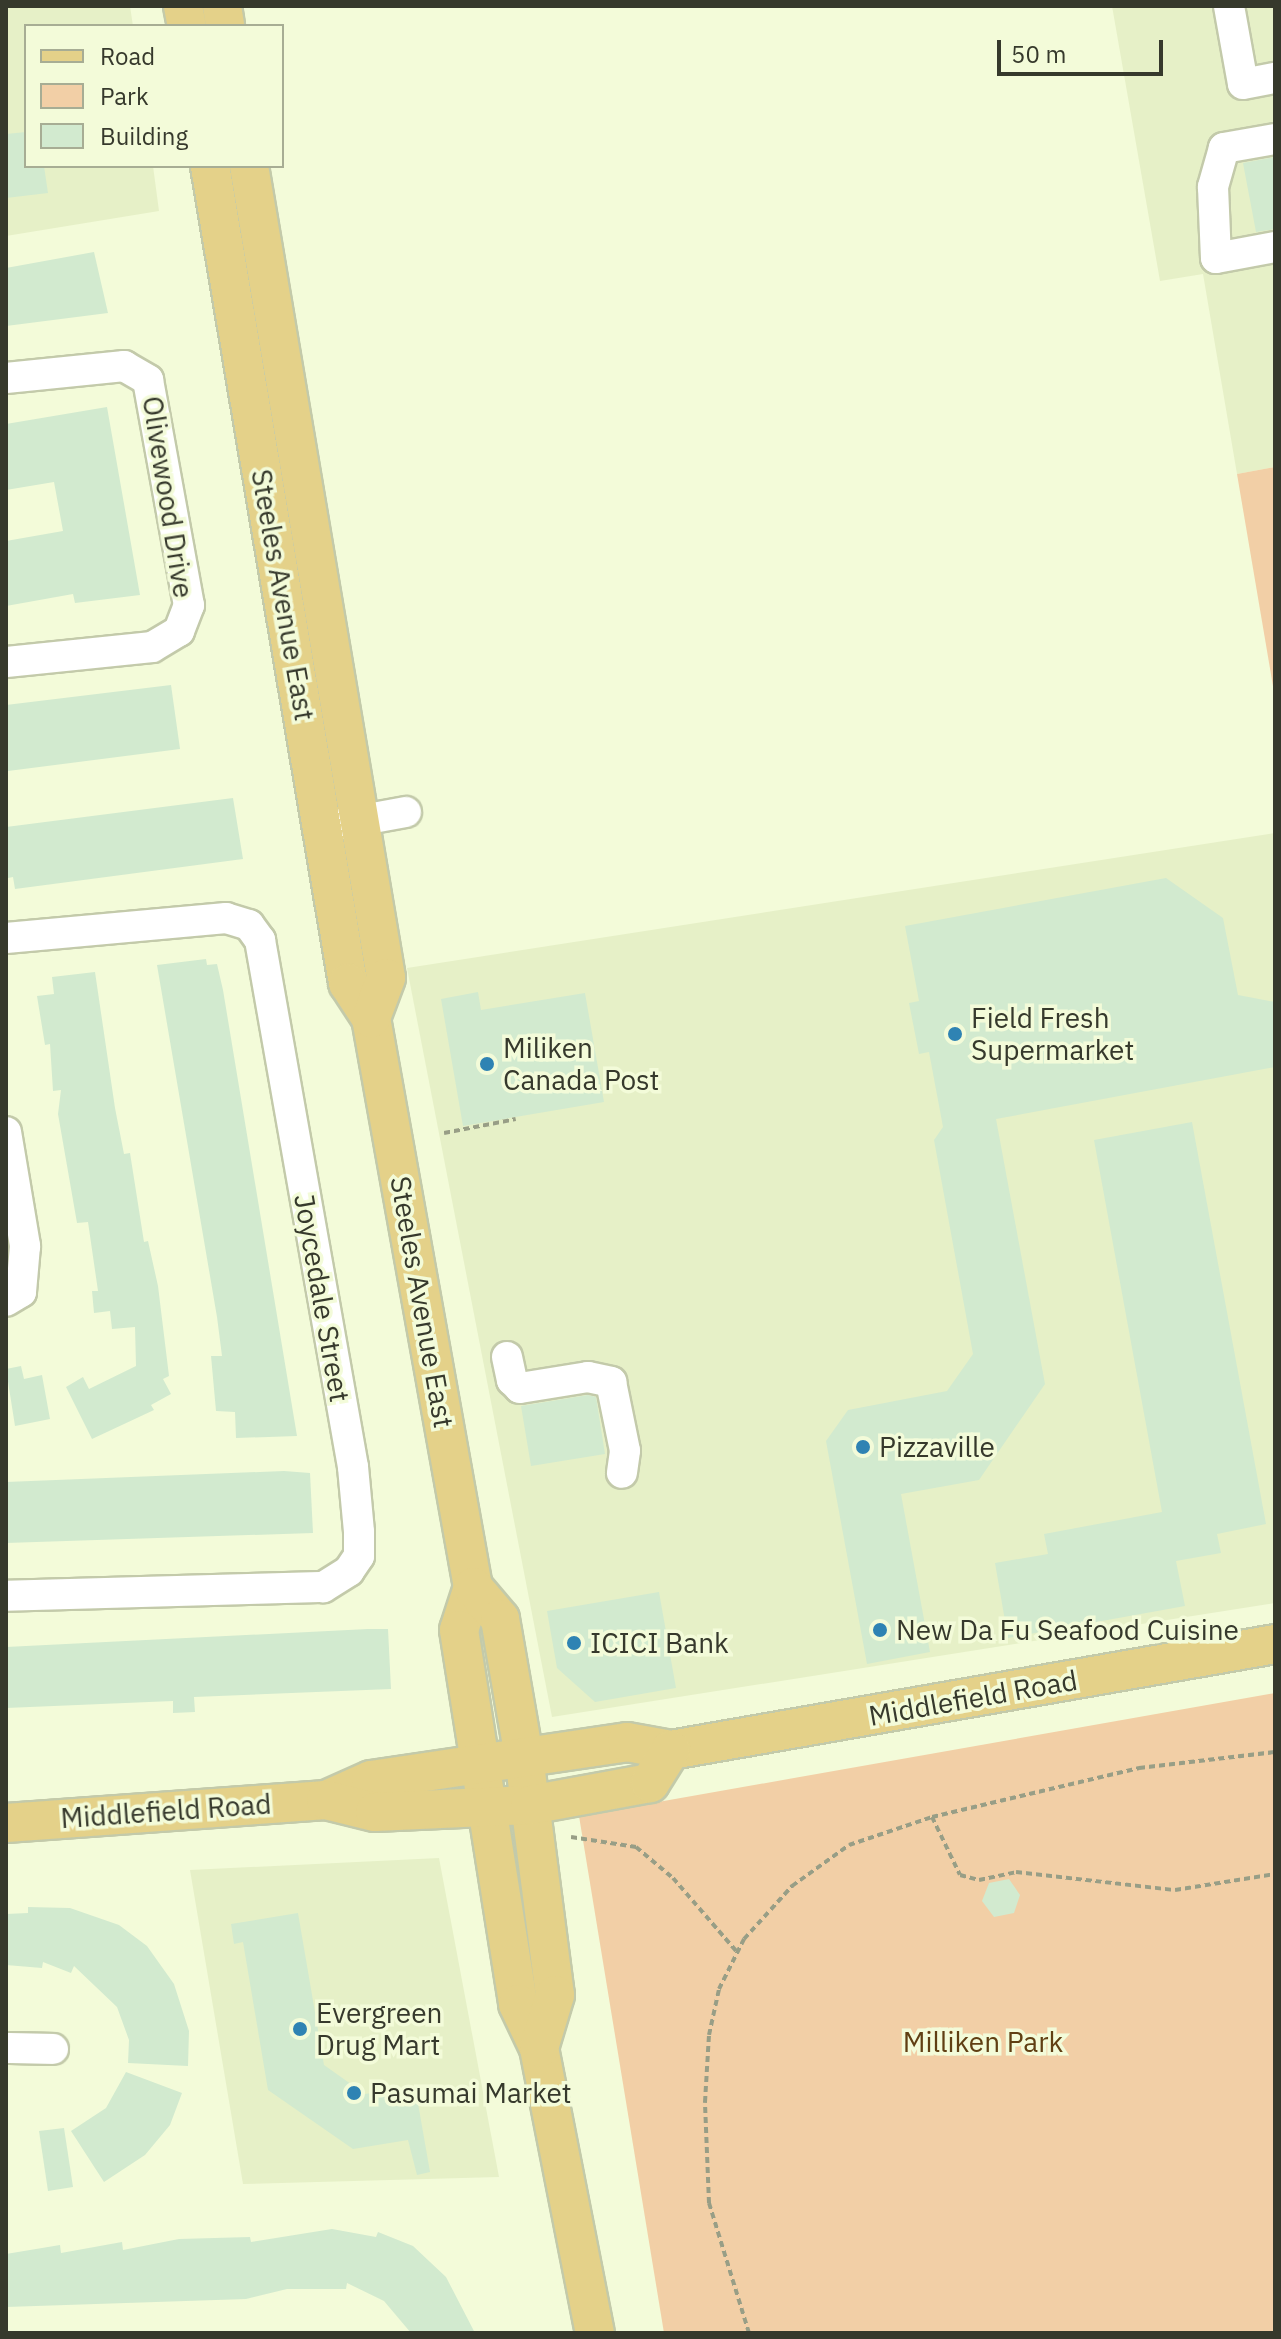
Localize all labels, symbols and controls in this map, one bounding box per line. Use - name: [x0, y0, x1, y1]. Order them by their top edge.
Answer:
- legend: [24, 24, 284, 168]
- scale bar: [1001, 24, 1167, 74]
- text: 50 m: [1011, 38, 1066, 70]
- text: Road: [100, 40, 155, 72]
- text: Park: [100, 80, 149, 112]
- text: Building: [100, 120, 188, 152]
- street label: Olivewood Drive: [135, 394, 201, 600]
- street label: Steeles Avenue East: [244, 467, 322, 723]
- place label: Field Fresh Supermarket: [971, 1001, 1134, 1067]
- marker: Field Fresh Supermarket: [946, 1025, 964, 1043]
- place label: Miliken Canada Post: [503, 1031, 659, 1097]
- marker: Miliken Canada Post: [478, 1055, 496, 1073]
- street label: Steeles Avenue East: [383, 1174, 461, 1430]
- street label: Joycedale Street: [287, 1191, 357, 1405]
- place label: Pizzaville: [879, 1430, 995, 1464]
- marker: Pizzaville: [854, 1438, 872, 1456]
- place label: New Da Fu Seafood Cuisine: [896, 1613, 1239, 1647]
- marker: New Da Fu Seafood Cuisine: [871, 1621, 889, 1639]
- place label: ICICI Bank: [590, 1626, 729, 1660]
- marker: ICICI Bank: [565, 1634, 583, 1652]
- street label: Middlefield Road: [866, 1663, 1080, 1733]
- street label: Middlefield Road: [59, 1787, 273, 1835]
- place label: Evergreen Drug Mart: [316, 1996, 442, 2062]
- marker: Evergreen Drug Mart: [291, 2020, 309, 2038]
- park label: Milliken Park: [903, 2025, 1063, 2059]
- place label: Pasumai Market: [370, 2076, 572, 2110]
- marker: Pasumai Market: [345, 2084, 363, 2102]

